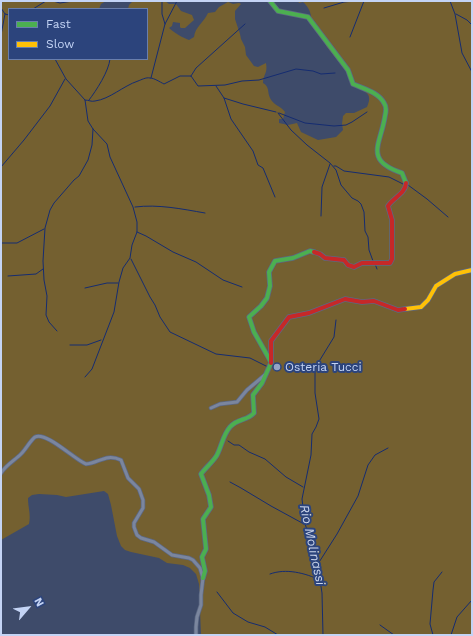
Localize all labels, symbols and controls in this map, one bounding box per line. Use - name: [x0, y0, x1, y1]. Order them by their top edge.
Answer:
- legend: [8, 8, 148, 60]
- text: Fast: [46, 17, 71, 31]
- text: Slow: [46, 37, 74, 51]
- place label: Osteria Tucci: [285, 360, 362, 374]
- marker: Osteria Tucci: [272, 362, 282, 372]
- water label: Rio Molinassi: [296, 503, 328, 587]
- north arrow: [8, 588, 48, 628]
- text: N: [31, 595, 47, 609]

